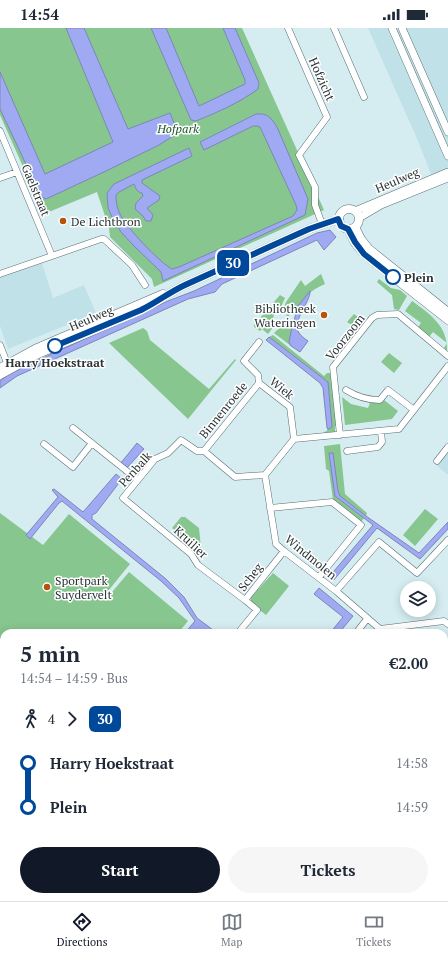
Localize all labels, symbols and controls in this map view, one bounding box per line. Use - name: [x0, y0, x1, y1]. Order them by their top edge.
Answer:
- text: 14:54: [20, 4, 59, 24]
- street label: Hofzicht: [306, 55, 338, 104]
- park label: Hofpark: [156, 121, 199, 136]
- street label: Gaelstraat: [18, 162, 54, 219]
- street label: Heulweg: [373, 164, 422, 196]
- place label: De Lichtbron: [71, 214, 141, 229]
- marker: De Lichtbron: [58, 216, 68, 226]
- line badge: 30: [215, 250, 251, 276]
- text: 30: [225, 253, 241, 272]
- marker: Plein: [385, 269, 401, 285]
- place label: Plein: [404, 270, 434, 285]
- place label: Bibliotheek Wateringen: [254, 301, 317, 330]
- street label: Heulweg: [67, 302, 116, 334]
- marker: Bibliotheek Wateringen: [319, 310, 329, 320]
- street label: Voorzoom: [322, 310, 368, 363]
- marker: Harry Hoekstraat: [47, 338, 63, 354]
- place label: Harry Hoekstraat: [5, 355, 105, 370]
- street label: Wiek: [267, 374, 298, 403]
- street label: Binnenroede: [196, 379, 250, 441]
- street label: Penbalk: [115, 448, 155, 490]
- street label: Kruilier: [171, 523, 211, 562]
- street label: Windmolen: [282, 532, 340, 582]
- street label: Scheg: [234, 559, 266, 594]
- place label: Sportpark Suydervelt: [55, 573, 112, 602]
- map controls: [400, 581, 436, 617]
- button: layers: [400, 581, 436, 617]
- marker: Sportpark Suydervelt: [42, 582, 52, 592]
- text: 5 min: [20, 639, 80, 668]
- text: €2.00: [390, 653, 428, 673]
- text: 14:54 – 14:59 · Bus: [20, 669, 128, 687]
- icon: walk: [20, 708, 42, 730]
- icon: forward: [61, 708, 83, 730]
- text: 30: [97, 709, 113, 728]
- text: 4: [48, 710, 55, 728]
- text: Harry Hoekstraat: [50, 753, 174, 773]
- text: 14:58: [396, 754, 428, 772]
- text: Plein: [50, 797, 87, 817]
- text: 14:59: [396, 798, 428, 816]
- button: Start: [20, 847, 220, 893]
- button: Tickets: [228, 847, 428, 893]
- tab: Directions: [57, 911, 107, 949]
- tab: Map: [221, 911, 243, 949]
- tab: Tickets: [356, 911, 391, 949]

